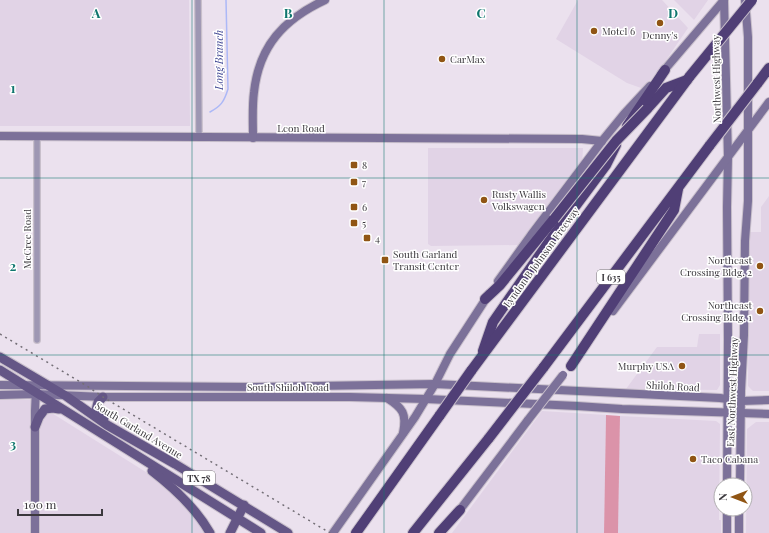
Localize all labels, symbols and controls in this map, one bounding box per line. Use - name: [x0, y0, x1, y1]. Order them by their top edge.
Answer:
- text: A: [91, 4, 101, 21]
- text: B: [284, 4, 293, 21]
- text: C: [476, 4, 486, 21]
- text: D: [668, 4, 678, 21]
- marker: Denny's: [655, 18, 665, 28]
- place label: Motel 6: [602, 24, 635, 38]
- marker: Motel 6: [589, 26, 599, 36]
- place label: Denny's: [642, 28, 678, 42]
- water label: Long Branch: [211, 30, 226, 91]
- street label: Northwest Highway: [708, 35, 724, 123]
- place label: CarMax: [450, 52, 486, 66]
- marker: CarMax: [437, 54, 447, 64]
- text: 1: [11, 79, 16, 96]
- street label: Leon Road: [277, 121, 325, 135]
- place label: 8: [362, 158, 367, 172]
- marker: 8: [349, 160, 359, 170]
- place label: 7: [362, 175, 366, 189]
- marker: 7: [349, 177, 359, 187]
- place label: Rusty Wallis Volkswagen: [491, 187, 546, 213]
- marker: Rusty Wallis Volkswagen: [479, 195, 489, 205]
- place label: 6: [362, 200, 367, 214]
- marker: 6: [349, 202, 359, 212]
- street label: Lyndon B Johnson Freeway: [500, 204, 582, 310]
- street label: McCree Road: [20, 209, 34, 269]
- place label: 5: [362, 216, 366, 230]
- marker: 5: [349, 218, 359, 228]
- place label: 4: [375, 231, 380, 245]
- marker: 4: [362, 233, 372, 243]
- place label: South Garland Transit Center: [393, 247, 459, 273]
- place label: Northeast Crossing Bldg. 2: [680, 253, 752, 279]
- marker: South Garland Transit Center: [380, 255, 390, 265]
- text: 2: [10, 257, 17, 274]
- marker: Northeast Crossing Bldg. 2: [755, 261, 765, 271]
- road number: I 635: [597, 270, 625, 284]
- place label: Northeast Crossing Bldg. 1: [681, 298, 752, 324]
- marker: Northeast Crossing Bldg. 1: [755, 306, 765, 316]
- street label: East Northwest Highway: [723, 337, 741, 447]
- place label: Murphy USA: [618, 359, 675, 373]
- marker: Murphy USA: [677, 361, 687, 371]
- street label: Shiloh Road: [646, 378, 700, 394]
- street label: South Shiloh Road: [247, 380, 329, 394]
- street label: South Garland Avenue: [93, 398, 185, 462]
- text: 3: [10, 435, 16, 452]
- place label: Taco Cabana: [701, 452, 758, 466]
- marker: Taco Cabana: [688, 454, 698, 464]
- road number: TX 78: [183, 471, 215, 485]
- north arrow: [713, 477, 753, 517]
- scale bar: [18, 491, 102, 517]
- text: N: [715, 493, 730, 501]
- text: 100 m: [24, 496, 57, 512]

